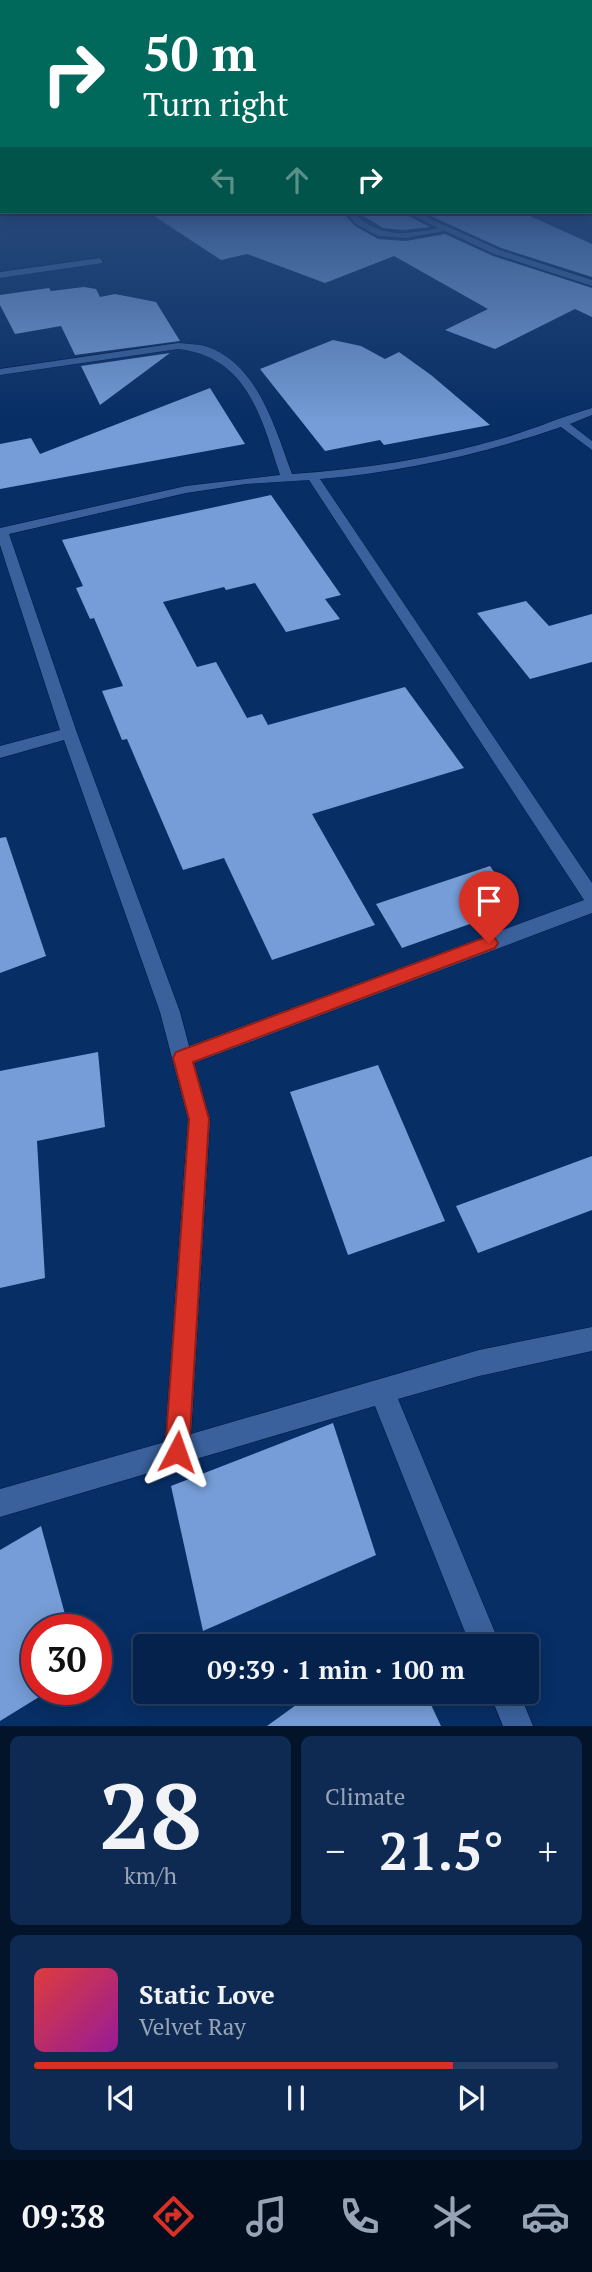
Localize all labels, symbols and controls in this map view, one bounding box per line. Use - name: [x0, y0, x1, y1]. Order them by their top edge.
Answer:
- text: 50 m: [143, 20, 257, 85]
- icon: right: [28, 28, 119, 119]
- text: Turn right: [143, 83, 289, 125]
- icon: left: [205, 161, 243, 199]
- icon: ahead: [278, 161, 316, 199]
- icon: right: [351, 161, 389, 199]
- pin: [459, 871, 519, 943]
- icon: arrive: [470, 882, 508, 920]
- position arrow: [140, 1415, 214, 1489]
- speed limit sign: 30: [21, 1614, 112, 1705]
- text: 09:39 · 1 min · 100 m: [207, 1652, 465, 1686]
- text: 28: [99, 1754, 202, 1875]
- text: Climate: [325, 1781, 405, 1812]
- text: 21.5°: [379, 1816, 504, 1885]
- text: −: [325, 1826, 345, 1876]
- text: +: [538, 1826, 558, 1876]
- text: km/h: [124, 1860, 177, 1891]
- text: Static Love: [139, 1977, 275, 2011]
- text: Velvet Ray: [139, 2011, 246, 2042]
- icon: previous: [102, 2079, 140, 2117]
- icon: pause: [277, 2079, 315, 2117]
- icon: next: [452, 2079, 490, 2117]
- icon: directions: [149, 2192, 198, 2241]
- icon: music: [242, 2192, 291, 2241]
- icon: phone: [335, 2192, 384, 2241]
- icon: climate: [428, 2192, 477, 2241]
- icon: car: [521, 2192, 570, 2241]
- text: 09:38: [22, 2195, 105, 2237]

